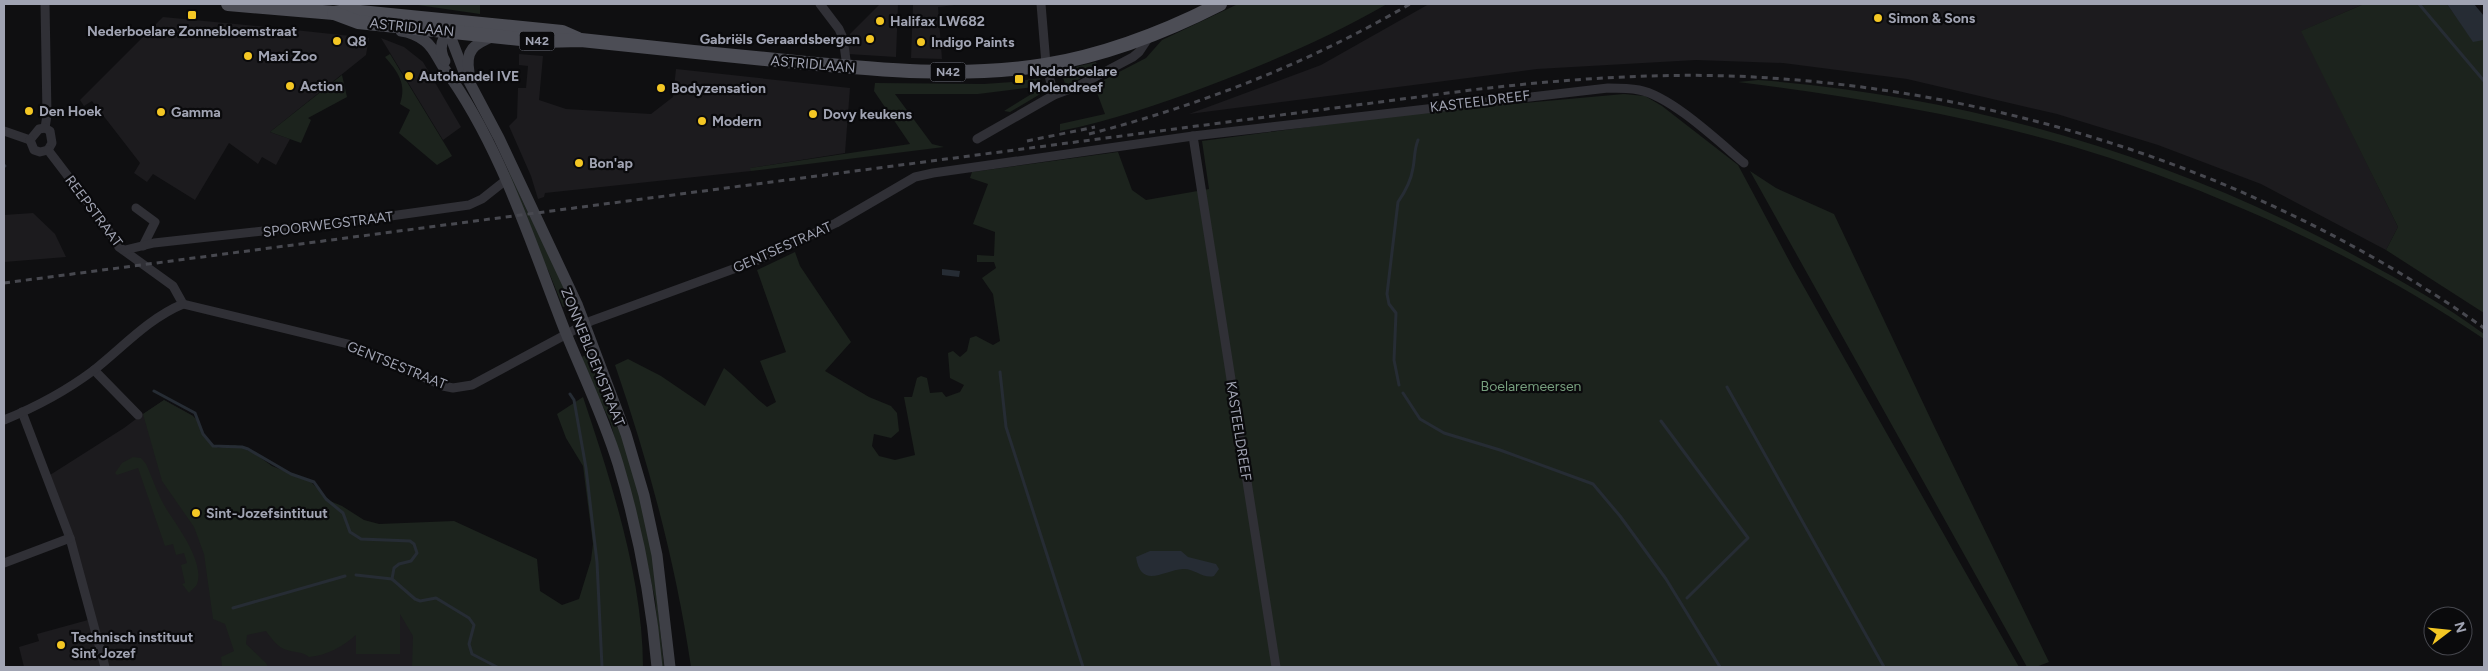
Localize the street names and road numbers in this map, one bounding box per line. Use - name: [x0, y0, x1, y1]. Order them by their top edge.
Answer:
- street label: ASTRIDLAAN: [369, 15, 455, 40]
- road number: N42: [520, 31, 554, 50]
- street label: ASTRIDLAAN: [770, 52, 856, 77]
- road number: N42: [930, 62, 966, 82]
- street label: KASTEELDREEF: [1429, 87, 1531, 116]
- street label: REEPSTRAAT: [61, 172, 126, 251]
- street label: SPOORWEGSTRAAT: [262, 208, 394, 241]
- street label: GENTSESTRAAT: [730, 218, 834, 277]
- street label: ZONNEBLOEMSTRAAT: [557, 285, 628, 429]
- street label: GENTSESTRAAT: [344, 338, 449, 393]
- street label: KASTEELDREEF: [1222, 380, 1255, 483]

